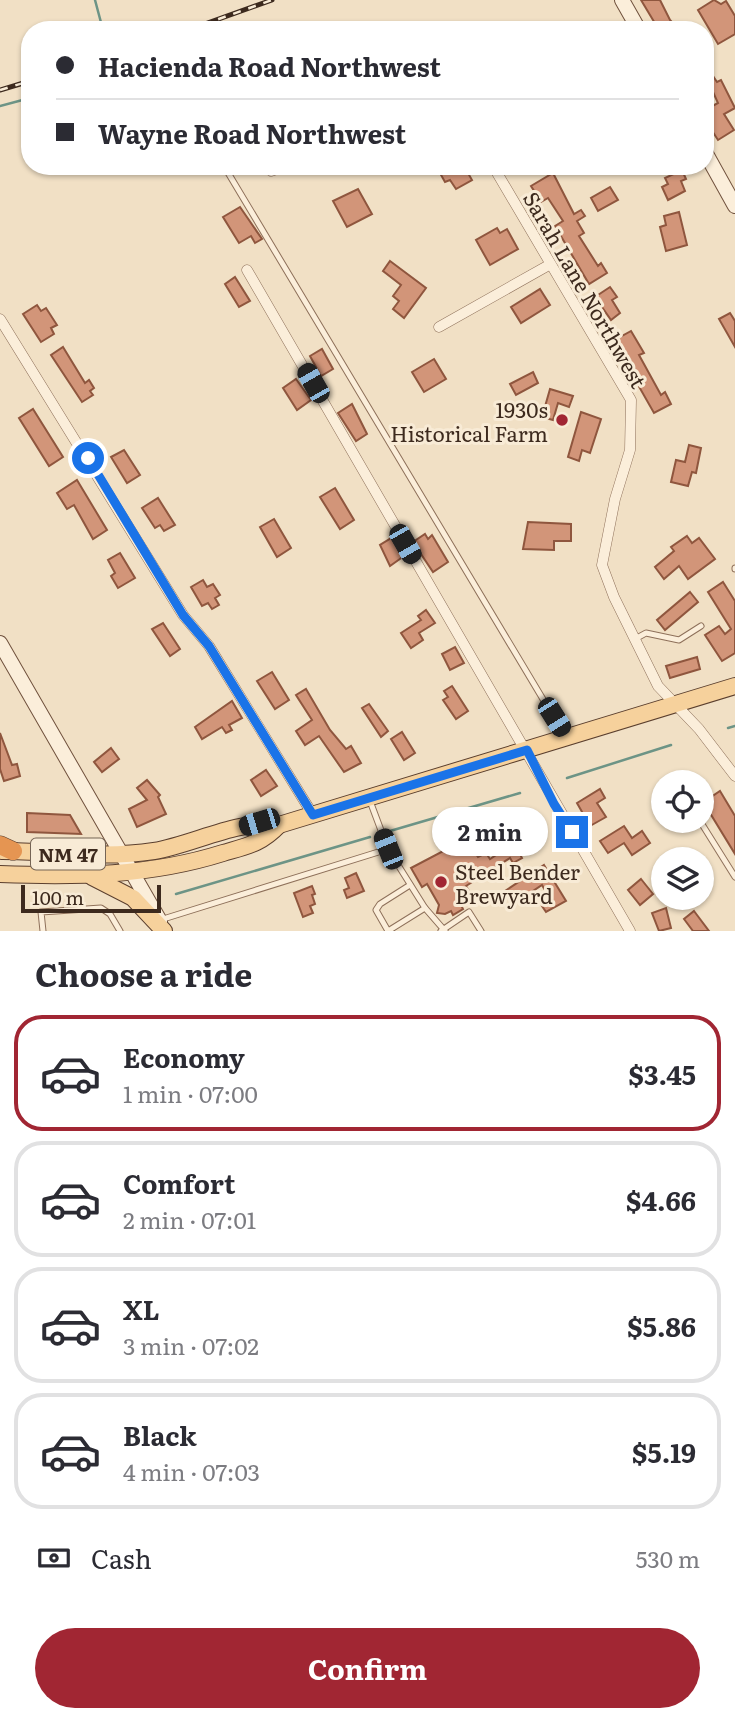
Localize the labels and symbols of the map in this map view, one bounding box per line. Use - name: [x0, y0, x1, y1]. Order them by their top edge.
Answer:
- street label: Sarah Lane Northwest: [517, 185, 655, 393]
- car: [294, 360, 333, 406]
- place label: 1930s Historical Farm: [390, 393, 548, 448]
- marker: 1930s Historical Farm: [554, 412, 570, 428]
- route start: [72, 442, 104, 474]
- car: [386, 521, 425, 567]
- car: [534, 694, 575, 740]
- car: [236, 806, 283, 838]
- callout: 2 min: [432, 808, 548, 856]
- route end: [556, 816, 588, 848]
- car: [371, 826, 406, 872]
- road number: NM 47: [31, 838, 105, 870]
- place label: Steel Bender Brewyard: [455, 855, 580, 910]
- marker: Steel Bender Brewyard: [433, 874, 449, 890]
- scale bar: [21, 882, 161, 914]

